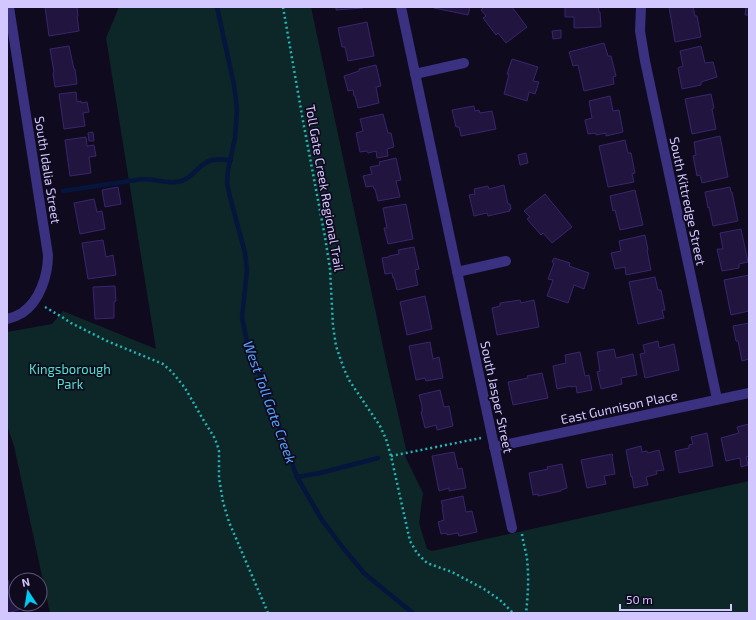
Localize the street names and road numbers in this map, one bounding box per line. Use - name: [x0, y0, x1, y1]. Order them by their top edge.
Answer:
- street label: Toll Gate Creek Regional Trail: [302, 103, 348, 273]
- street label: South Idalia Street: [32, 115, 64, 225]
- street label: South Kittredge Street: [667, 135, 709, 267]
- street label: South Jasper Street: [477, 340, 517, 454]
- street label: East Gunnison Place: [559, 387, 679, 427]

